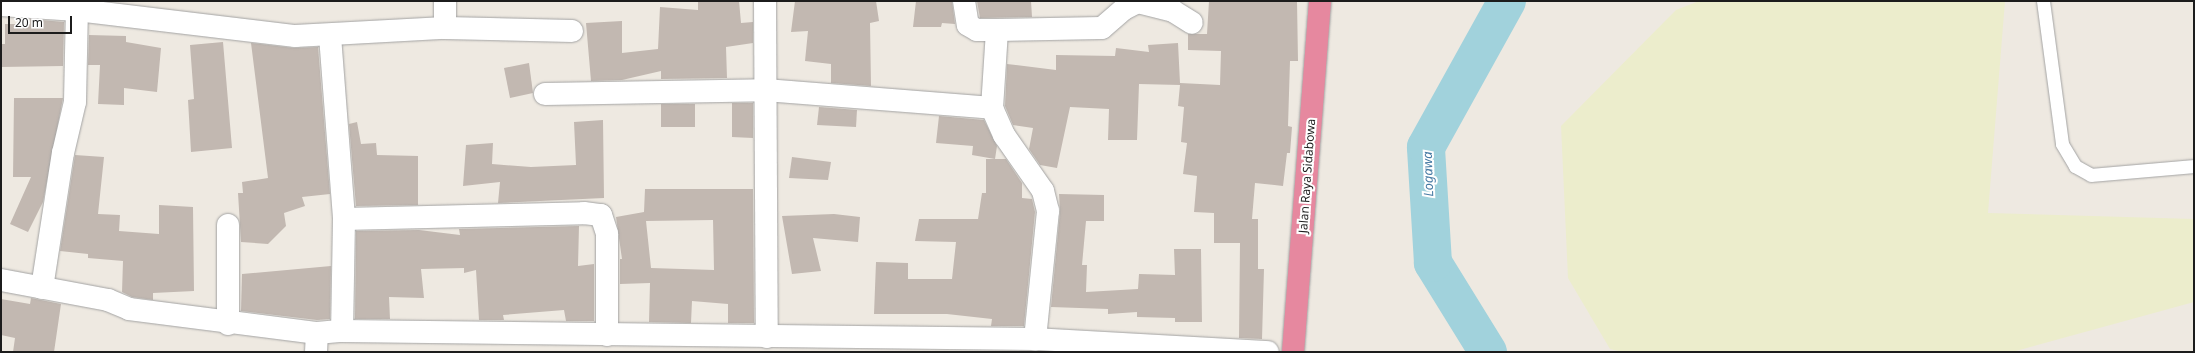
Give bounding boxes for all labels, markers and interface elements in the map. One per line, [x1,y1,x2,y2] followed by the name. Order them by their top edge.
[10,8,74,34] scale bar
[15,14,43,31] text: 20 m
[1296,118,1318,234] street label: Jalan Raya Sidabowa
[1419,151,1437,197] water label: Logawa

